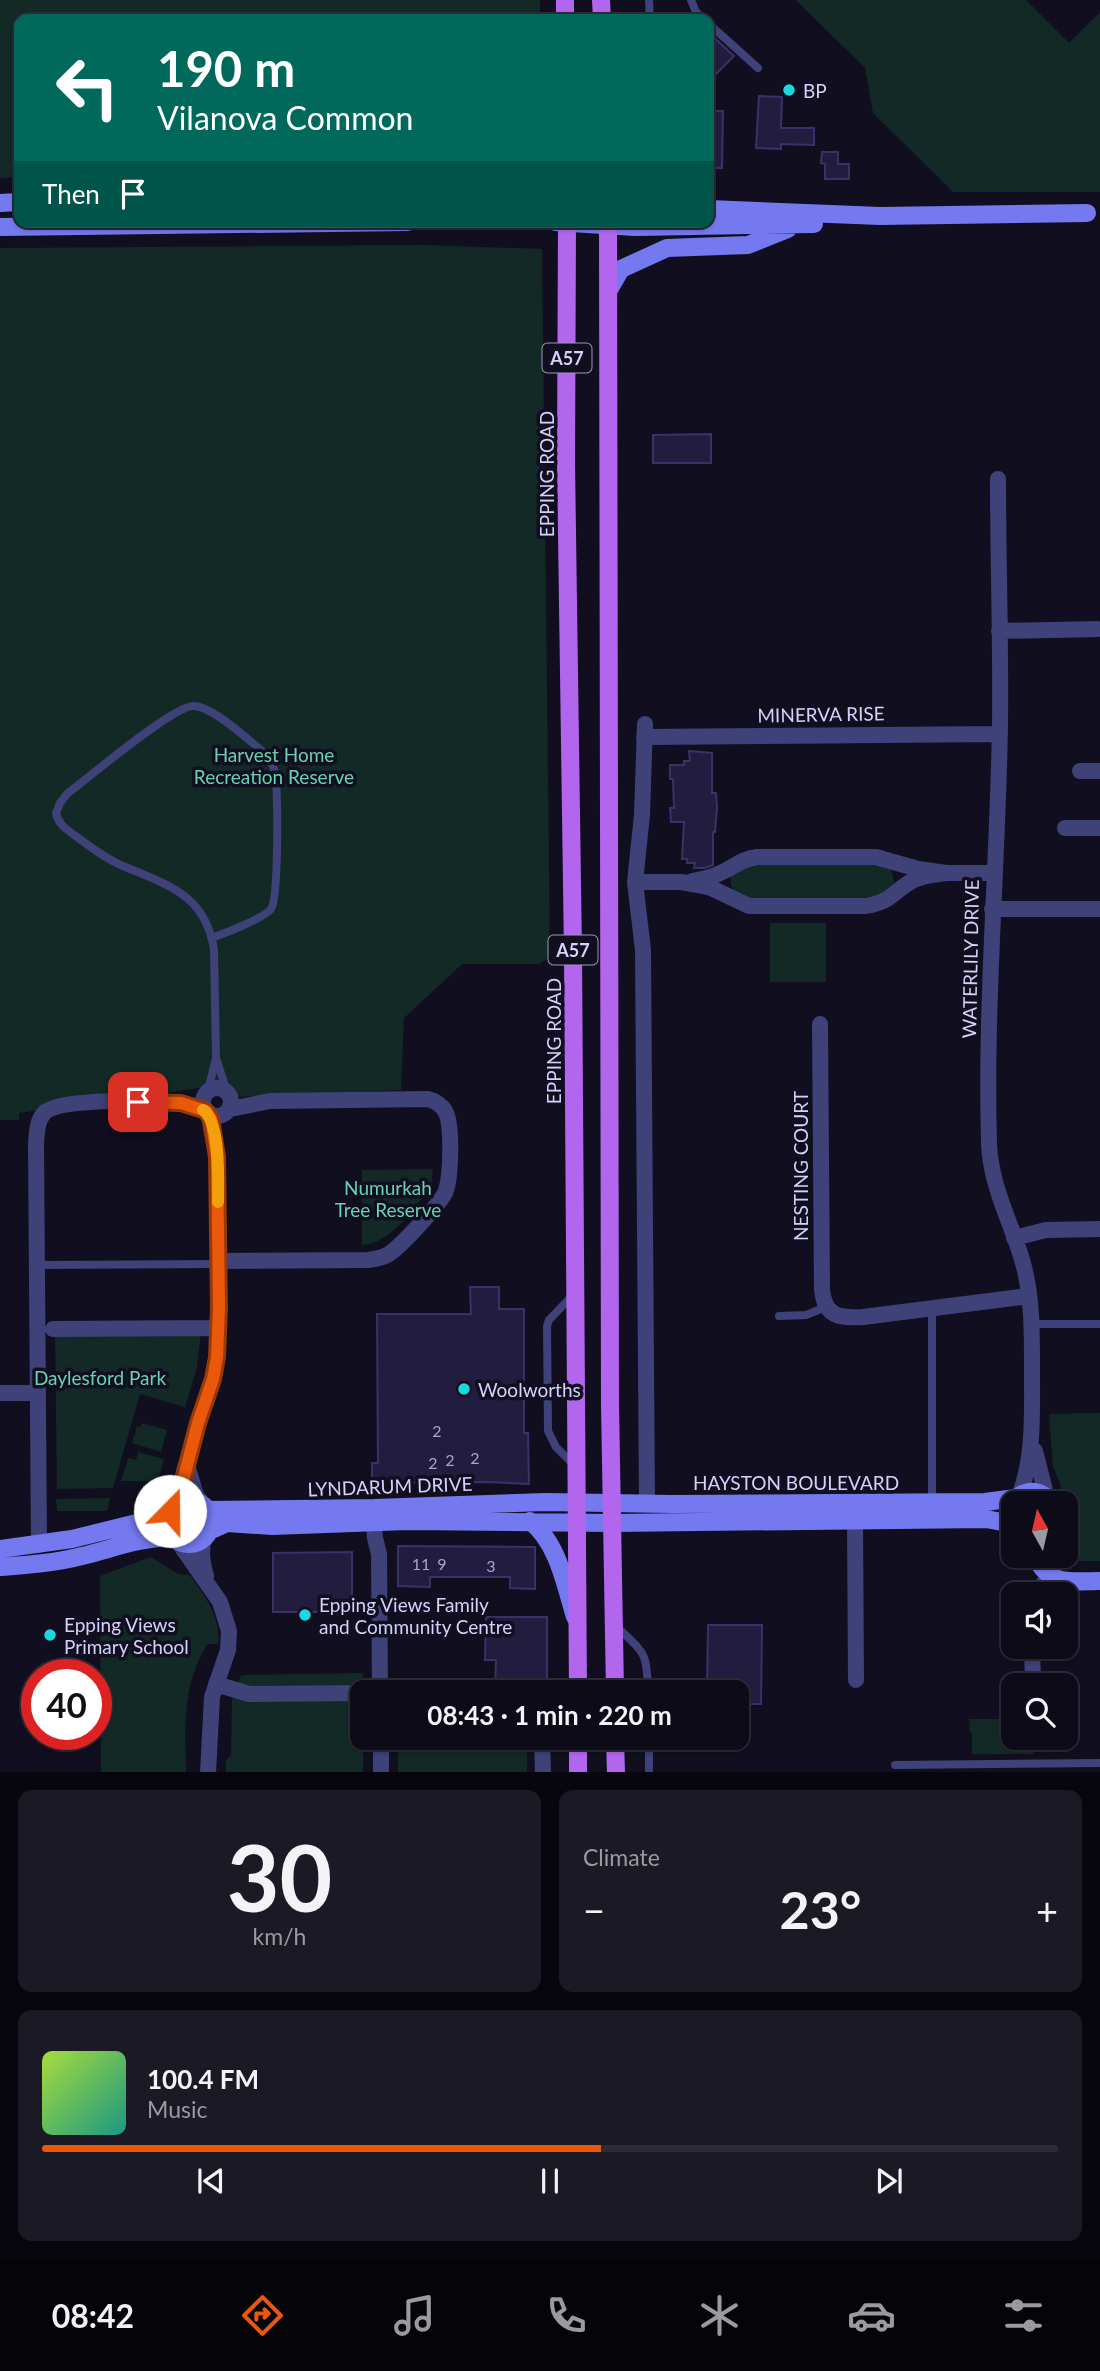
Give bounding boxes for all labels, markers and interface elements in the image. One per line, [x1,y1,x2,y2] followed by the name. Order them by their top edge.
[157,39,295,97] text: 190 m
[42,42,133,133] icon: left
[803,79,827,102] place label: BP
[781,82,797,98] marker: BP
[157,98,413,137] text: Vilanova Common
[114,175,152,213] icon: arrive
[42,178,100,210] text: Then
[542,344,592,372] road number: A57
[535,411,558,537] street label: EPPING ROAD
[757,701,885,727] street label: MINERVA RISE
[194,743,354,788] park label: Harvest Home Recreation Reserve
[957,879,983,1039] street label: WATERLILY DRIVE
[548,936,598,965] road number: A57
[542,978,565,1104] street label: EPPING ROAD
[108,1072,168,1132] pin
[119,1083,157,1121] icon: arrive
[789,1091,812,1241] street label: NESTING COURT
[335,1176,441,1221] park label: Numurkah Tree Reserve
[34,1366,166,1389] park label: Daylesford Park
[478,1378,581,1401] place label: Woolworths
[456,1381,472,1397] marker: Woolworths
[432,1421,442,1440] house number: 2
[470,1448,480,1467] house number: 2
[445,1450,455,1469] house number: 2
[428,1453,438,1472] house number: 2
[693,1471,899,1494] street label: HAYSTON BOULEVARD
[307,1472,473,1500] street label: LYNDARUM DRIVE
[133,1474,207,1548] position arrow
[1001,1491,1078,1568] north arrow
[1001,1491,1078,1750] map controls
[412,1554,430,1573] house number: 11
[437,1554,447,1573] house number: 9
[486,1556,496,1575] house number: 3
[1001,1582,1078,1659] button: sound
[319,1593,512,1638] place label: Epping Views Family and Community Centre
[297,1607,313,1623] marker: Epping Views Family and Community Centre
[64,1613,189,1658] place label: Epping Views Primary School
[42,1627,58,1643] marker: Epping Views Primary School
[21,1659,112,1750] speed limit sign: 40
[1001,1673,1078,1750] button: search
[427,1699,672,1731] text: 08:43 · 1 min · 220 m
[227,1822,332,1931] text: 30
[583,1843,660,1871] text: Climate
[780,1878,861,1940] text: 23°
[583,1887,605,1933] text: −
[1036,1887,1058,1933] text: +
[253,1922,306,1950] text: km/h
[147,2063,259,2095] text: 100.4 FM
[147,2095,207,2123] text: Music
[192,2162,230,2200] icon: previous
[531,2162,569,2200] icon: pause
[870,2162,908,2200] icon: next
[238,2291,287,2340] icon: directions
[390,2291,439,2340] icon: music
[542,2291,591,2340] icon: phone
[695,2291,744,2340] icon: climate
[847,2291,896,2340] icon: car
[999,2291,1048,2340] icon: filters
[52,2296,134,2335] text: 08:42

